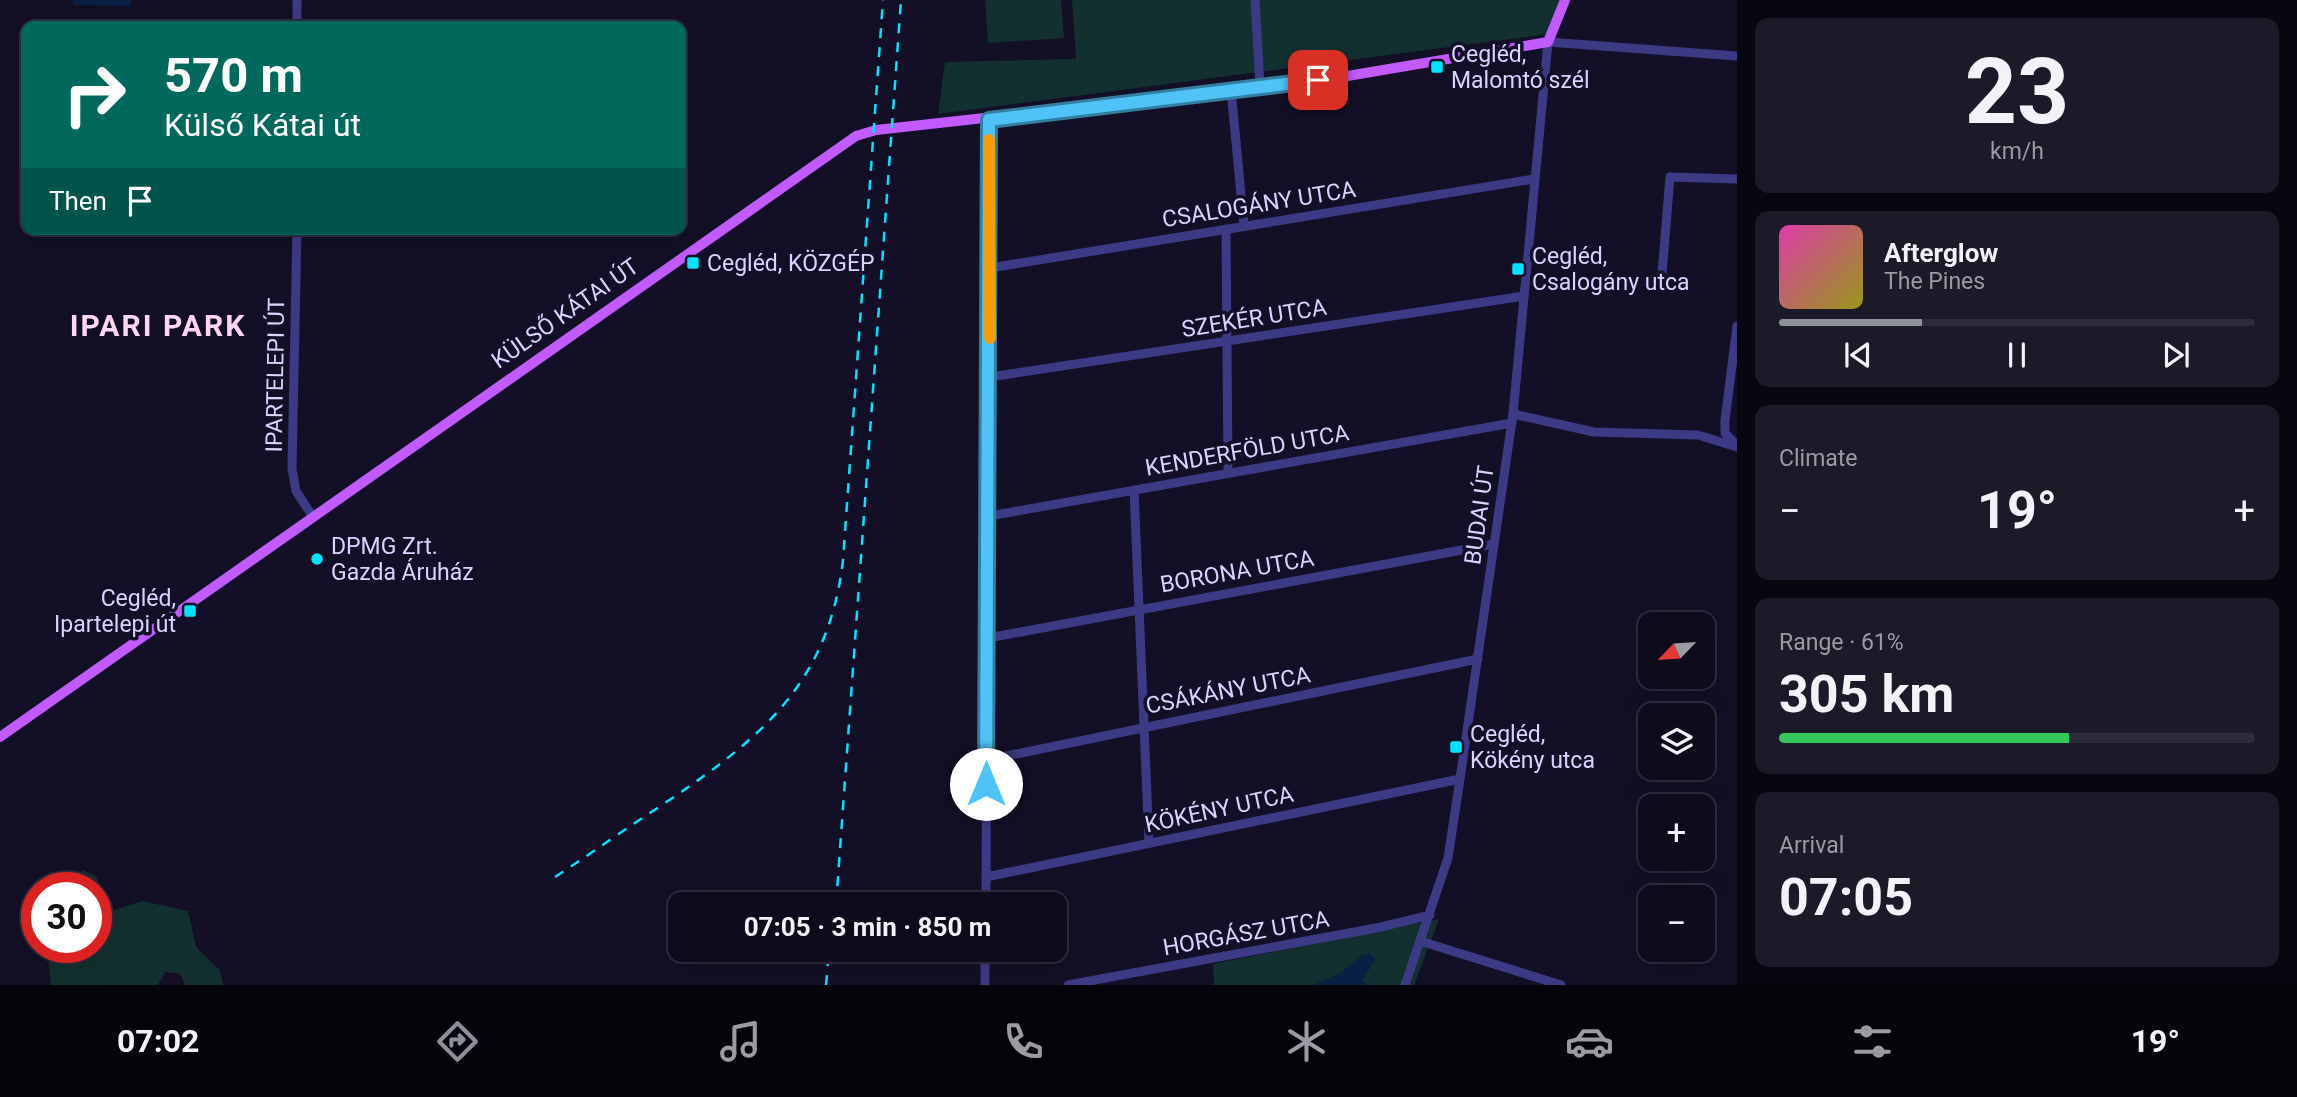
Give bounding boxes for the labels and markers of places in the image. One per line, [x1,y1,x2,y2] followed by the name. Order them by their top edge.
[1451,41,1589,94] place label: Cegléd, Malomtó szél
[1288,50,1348,110] pin
[1429,59,1445,75] marker: Cegléd, Malomtó szél
[1532,243,1690,296] place label: Cegléd, Csalogány utca
[707,249,874,277] place label: Cegléd, KÖZGÉP
[685,255,701,271] marker: Cegléd, KÖZGÉP
[1510,261,1526,277] marker: Cegléd, Csalogány utca
[331,533,474,586] place label: DPMG Zrt. Gazda Áruház
[309,551,325,567] marker: DPMG Zrt. Gazda Áruház
[54,585,176,638] place label: Cegléd, Ipartelepi út
[182,603,198,619] marker: Cegléd, Ipartelepi út
[1470,721,1595,774] place label: Cegléd, Kökény utca
[1448,739,1464,755] marker: Cegléd, Kökény utca

